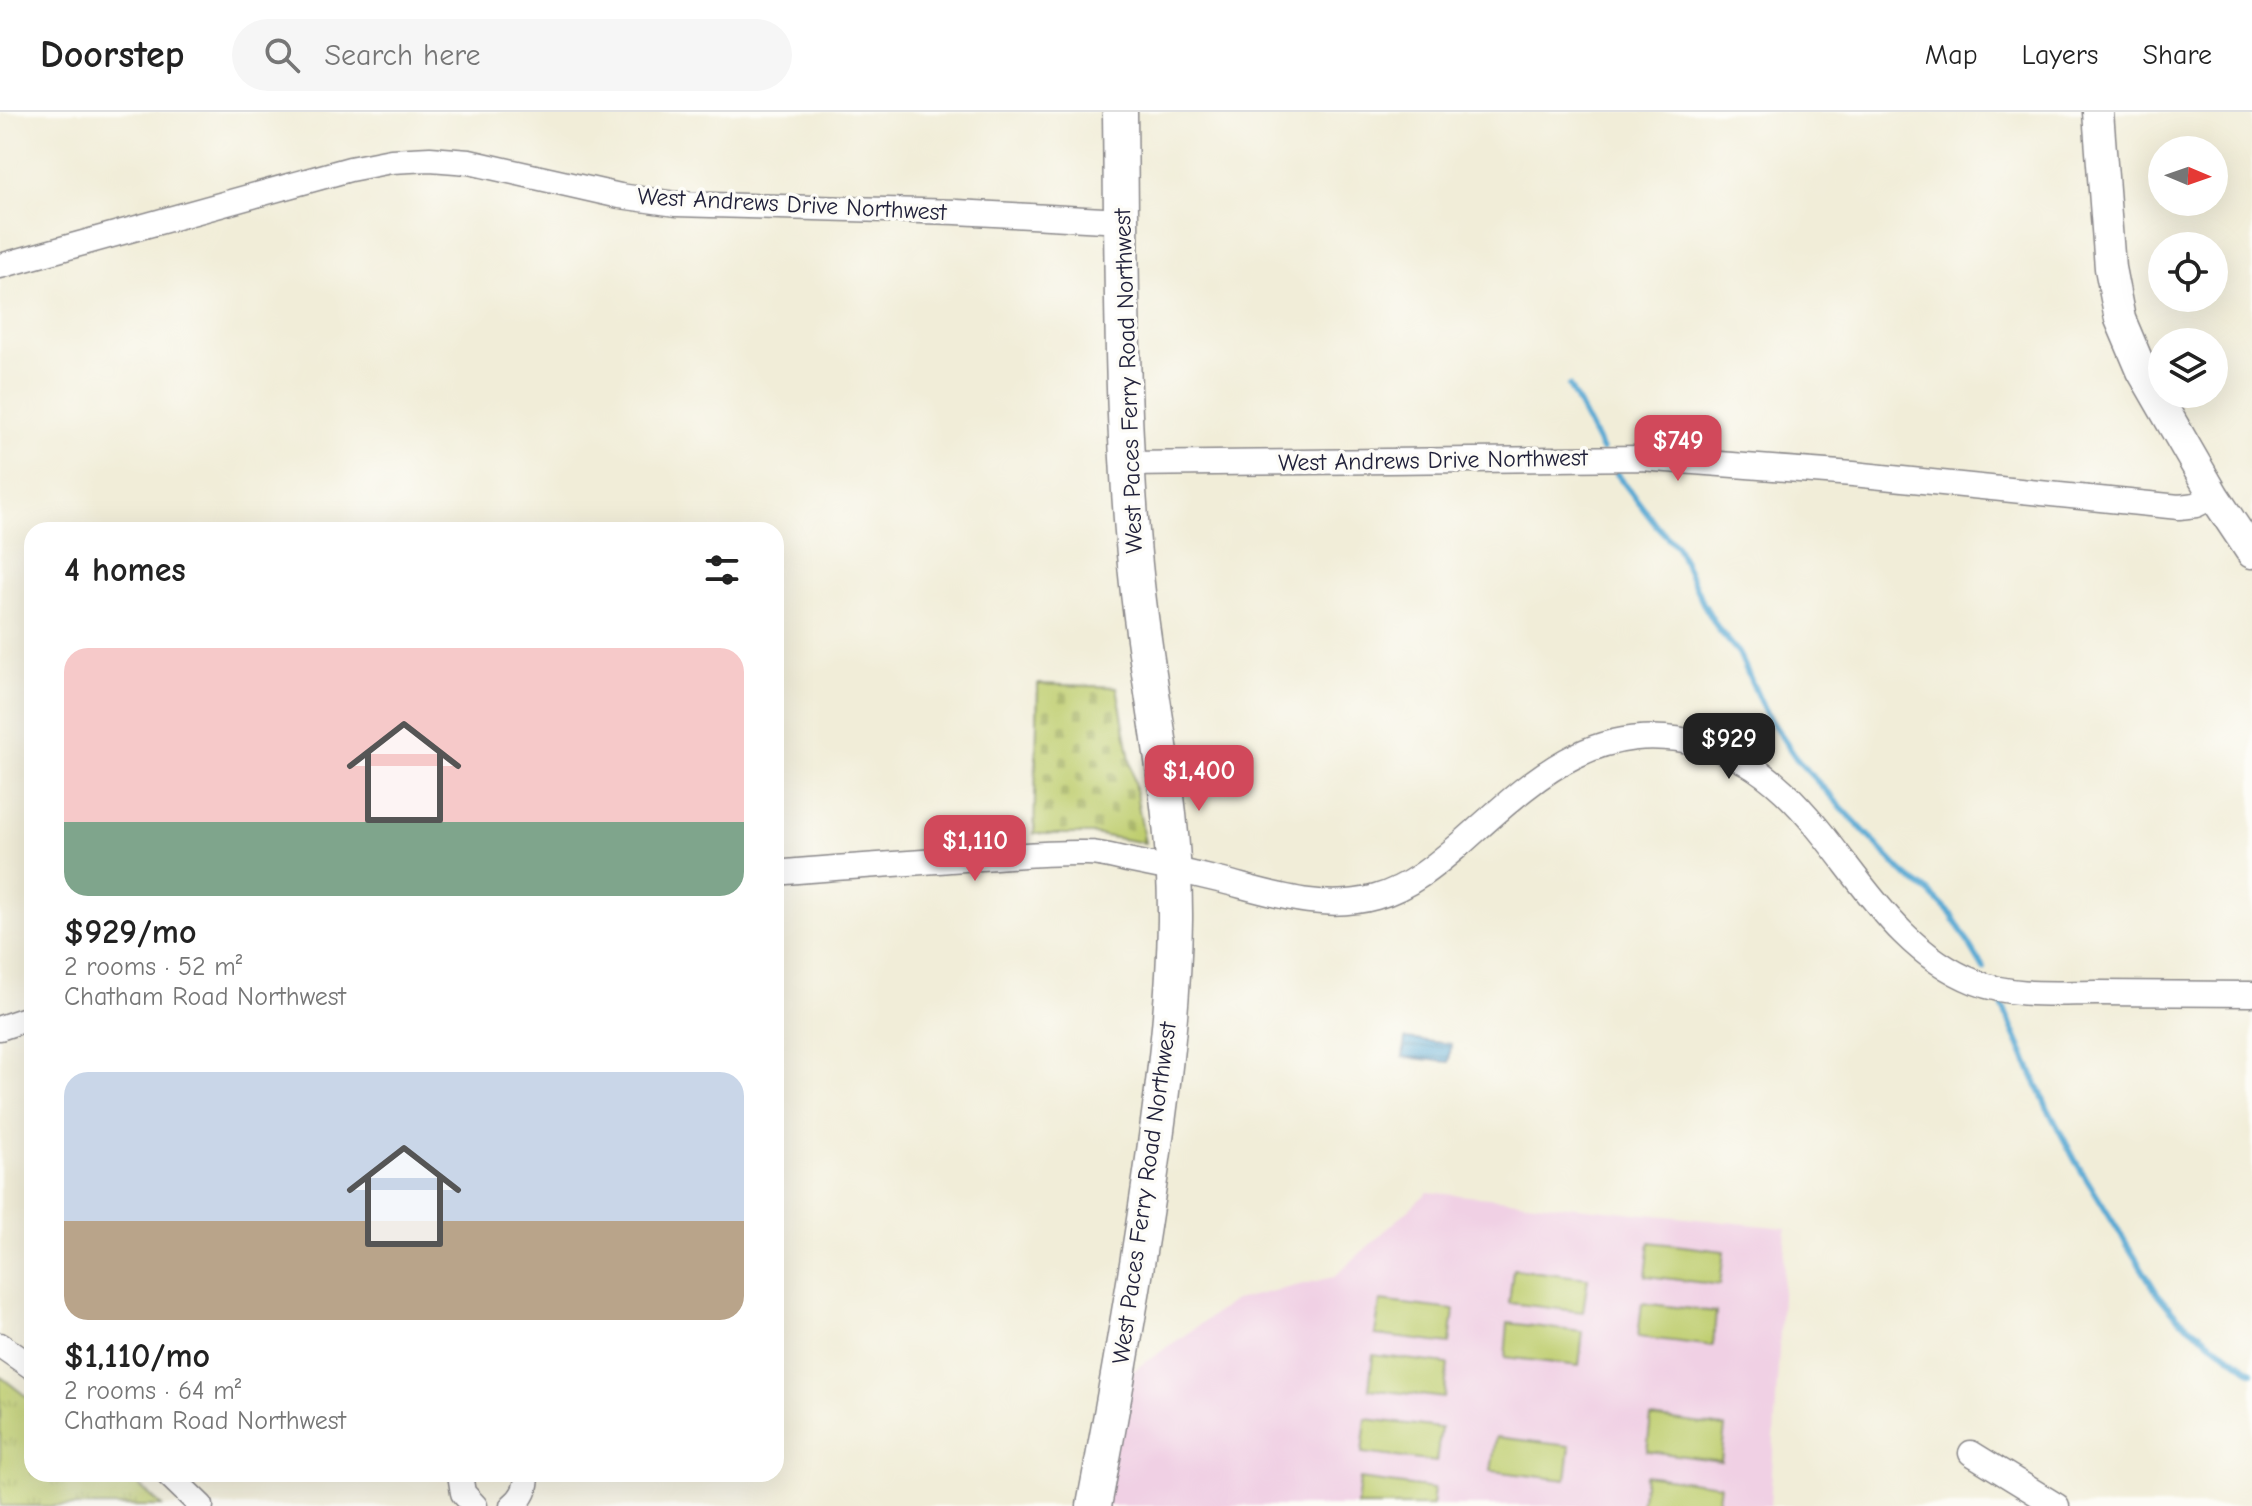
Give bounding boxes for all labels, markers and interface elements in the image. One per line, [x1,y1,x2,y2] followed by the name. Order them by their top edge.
[232,19,792,91] search box
[40,33,184,77] text: Doorstep
[260,33,304,77] icon: search
[324,38,481,73] text: Search here
[1925,39,1978,71] text: Map
[2022,39,2098,71] text: Layers
[2142,39,2212,71] text: Share
[2148,136,2228,216] north arrow
[2148,136,2228,408] map controls
[637,182,948,226] street label: West Andrews Drive Northwest
[1108,207,1148,554] street label: West Paces Ferry Road Northwest
[2148,232,2228,312] button: locate
[2148,328,2228,408] button: layers
[1631,415,1725,483] pin: $749
[1652,426,1704,456] text: $749
[1278,443,1589,477] street label: West Andrews Drive Northwest
[700,548,744,592] icon: filters
[64,550,186,590] text: 4 homes
[332,700,476,844] icon: home
[1682,713,1776,781] pin: $929
[1701,724,1757,754] text: $929
[1134,745,1264,813] pin: $1,400
[1163,756,1235,786] text: $1,400
[910,815,1040,883] pin: $1,110
[942,826,1008,856] text: $1,110
[64,912,197,952] text: $929/mo
[64,952,242,982] text: 2 rooms · 52 m²
[64,982,346,1012] text: Chatham Road Northwest
[1106,1019,1182,1366] street label: West Paces Ferry Road Northwest
[332,1124,476,1268] icon: home
[64,1336,210,1376] text: $1,110/mo
[64,1376,241,1406] text: 2 rooms · 64 m²
[64,1406,346,1436] text: Chatham Road Northwest

